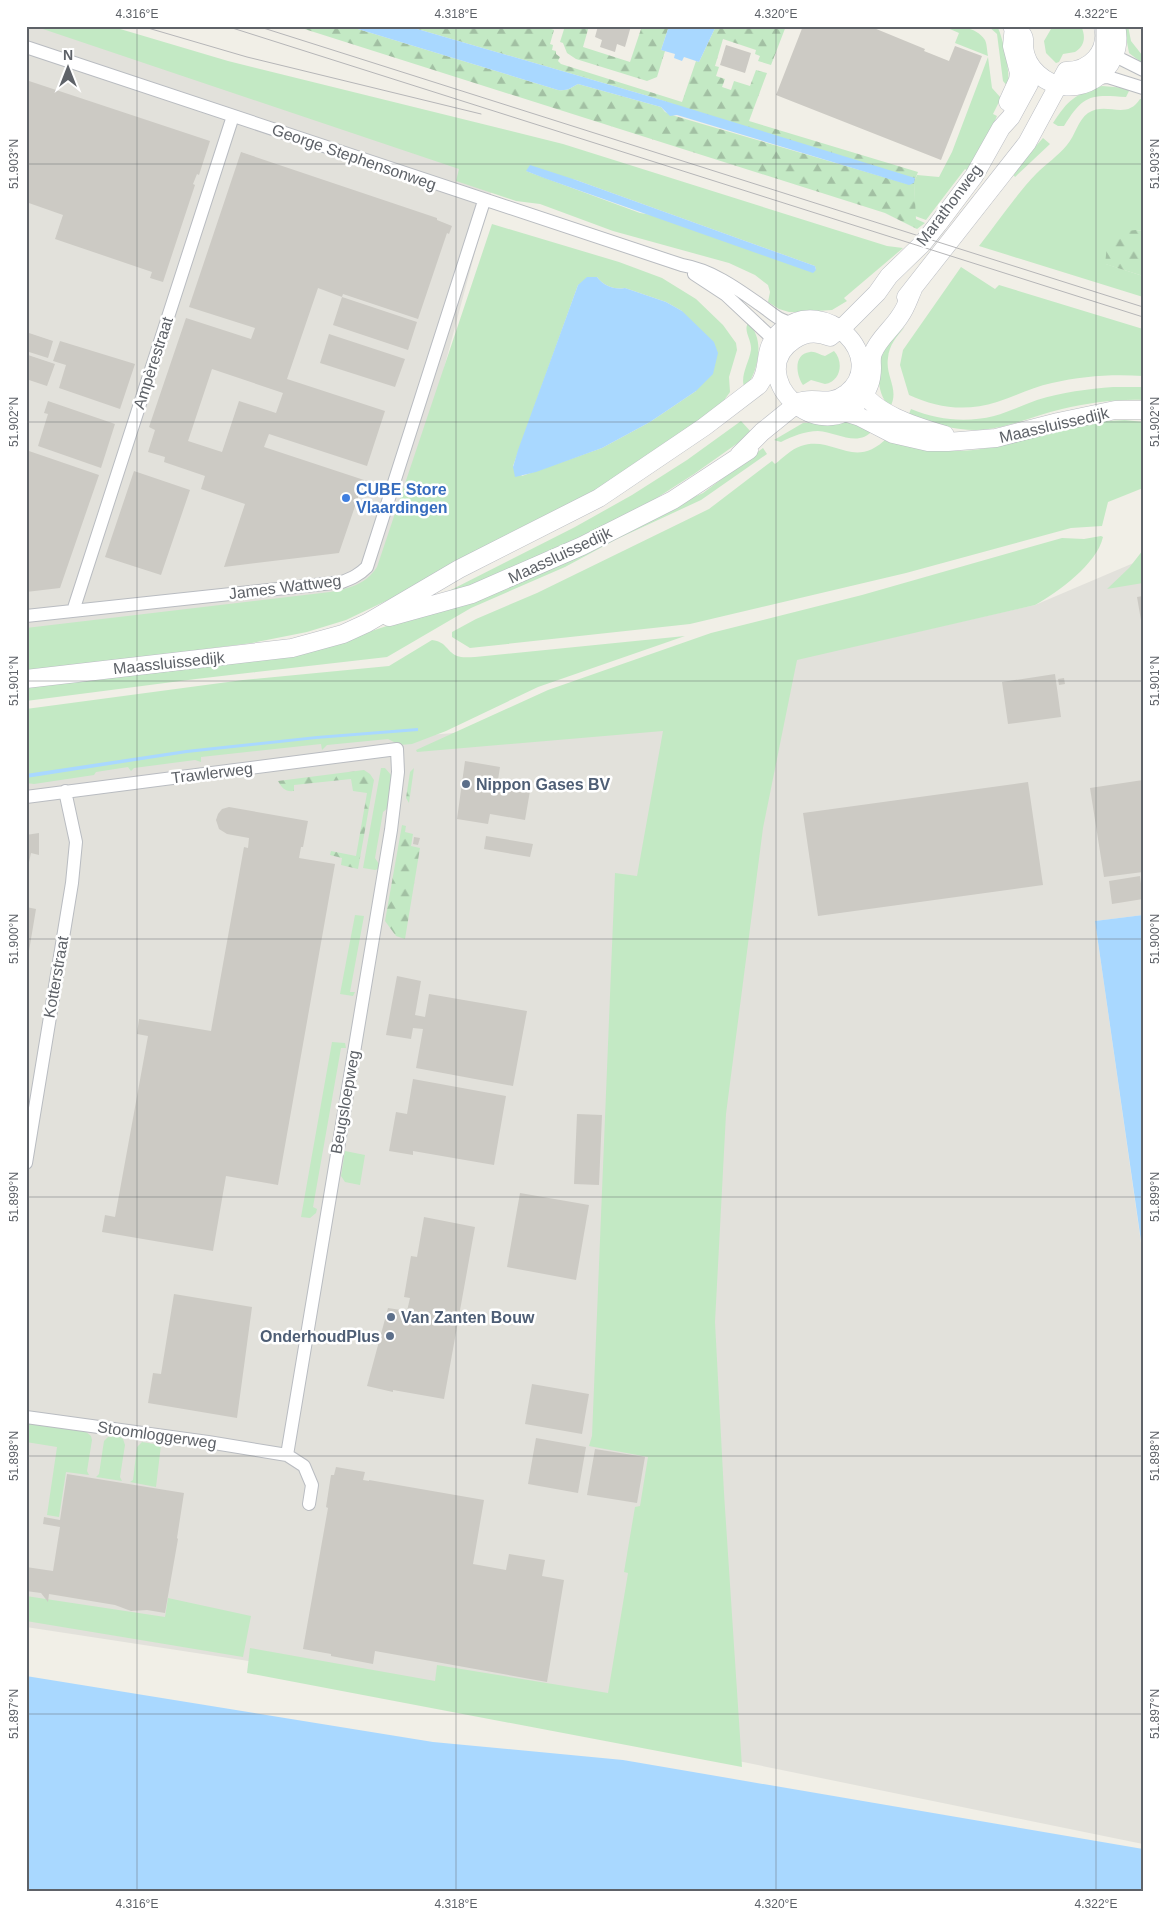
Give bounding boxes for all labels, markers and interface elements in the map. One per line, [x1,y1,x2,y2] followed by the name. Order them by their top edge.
[116,7,158,21] text: 4.316°E
[435,7,477,21] text: 4.318°E
[755,7,797,21] text: 4.320°E
[1075,7,1117,21] text: 4.322°E
[42,42,92,92] north arrow
[63,47,73,63] text: N
[270,121,438,193] street label: George Stephensonweg
[7,139,21,189] text: 51.903°N
[1148,139,1162,189] text: 51.903°N
[913,161,985,249] street label: Marathonweg
[130,314,176,411] street label: Ampèrestraat
[7,397,21,447] text: 51.902°N
[1148,397,1162,447] text: 51.902°N
[998,404,1111,446] street label: Maassluissedijk
[356,481,448,516] place label: CUBE Store Vlaardingen
[340,492,352,504] marker: CUBE Store Vlaardingen
[506,523,615,586] street label: Maassluissedijk
[228,572,342,602] street label: James Wattweg
[112,649,227,677] street label: Maassluissedijk
[7,656,21,706] text: 51.901°N
[1148,656,1162,706] text: 51.901°N
[170,760,254,786] street label: Trawlerweg
[476,776,611,793] place label: Nippon Gases BV
[460,778,472,790] marker: Nippon Gases BV
[7,914,21,964] text: 51.900°N
[1148,914,1162,964] text: 51.900°N
[40,934,72,1019] street label: Kotterstraat
[328,1049,362,1155] street label: Beugsloepweg
[7,1172,21,1222] text: 51.899°N
[1148,1172,1162,1222] text: 51.899°N
[401,1309,535,1326] place label: Van Zanten Bouw
[385,1311,397,1323] marker: Van Zanten Bouw
[260,1328,380,1345] place label: OnderhoudPlus
[384,1330,396,1342] marker: OnderhoudPlus
[96,1418,218,1452] street label: Stoomloggerweg
[7,1431,21,1481] text: 51.898°N
[1148,1431,1162,1481] text: 51.898°N
[7,1689,21,1739] text: 51.897°N
[1148,1689,1162,1739] text: 51.897°N
[116,1897,158,1911] text: 4.316°E
[435,1897,477,1911] text: 4.318°E
[755,1897,797,1911] text: 4.320°E
[1075,1897,1117,1911] text: 4.322°E

